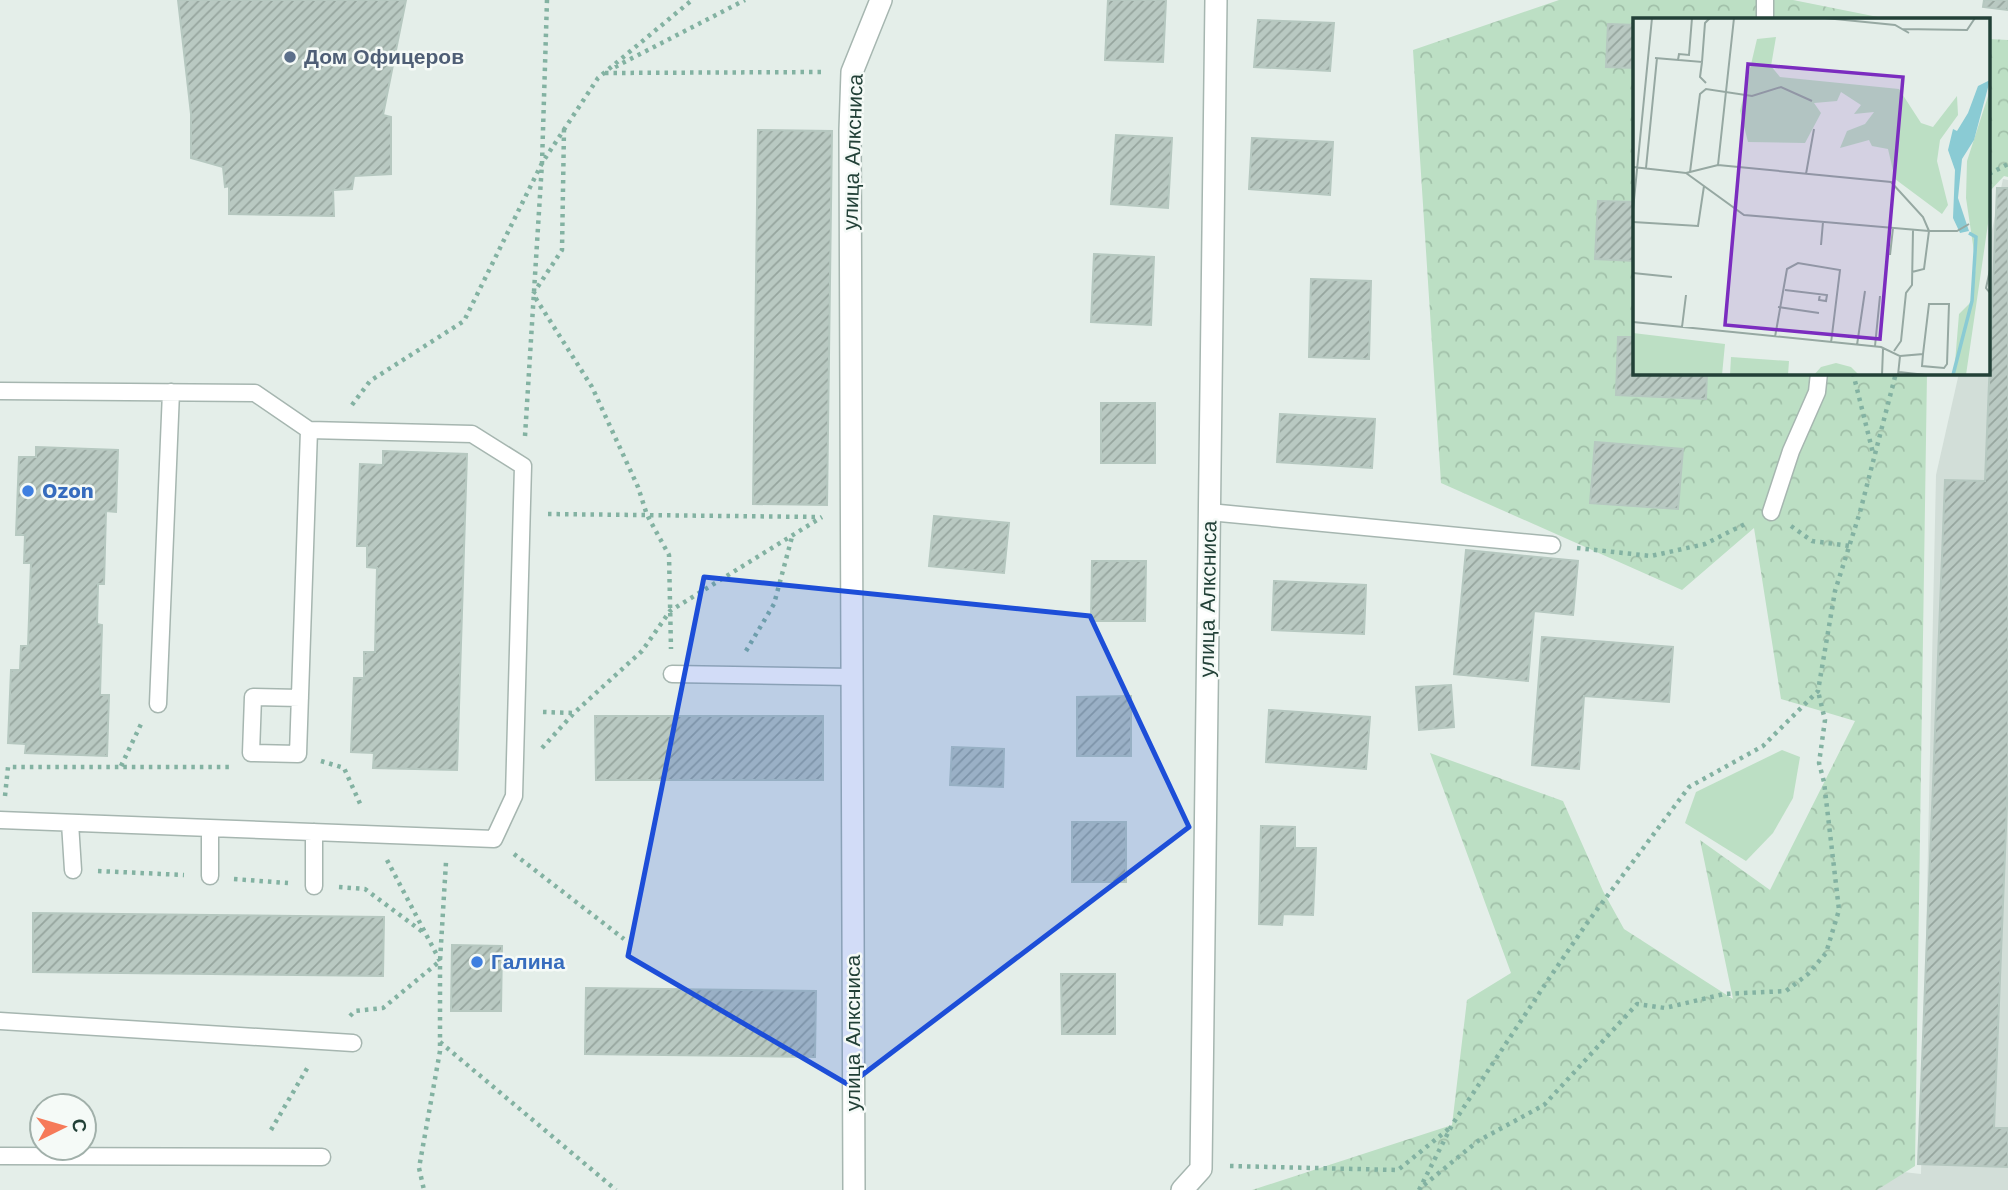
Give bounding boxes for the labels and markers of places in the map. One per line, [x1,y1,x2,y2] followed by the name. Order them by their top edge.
[304,44,464,69] place label: Дом Офицеров
[282,49,298,65] marker: Дом Офицеров
[42,478,94,503] place label: Ozon
[20,483,36,499] marker: Ozon
[491,949,565,974] place label: Галина
[469,954,485,970] marker: Галина

